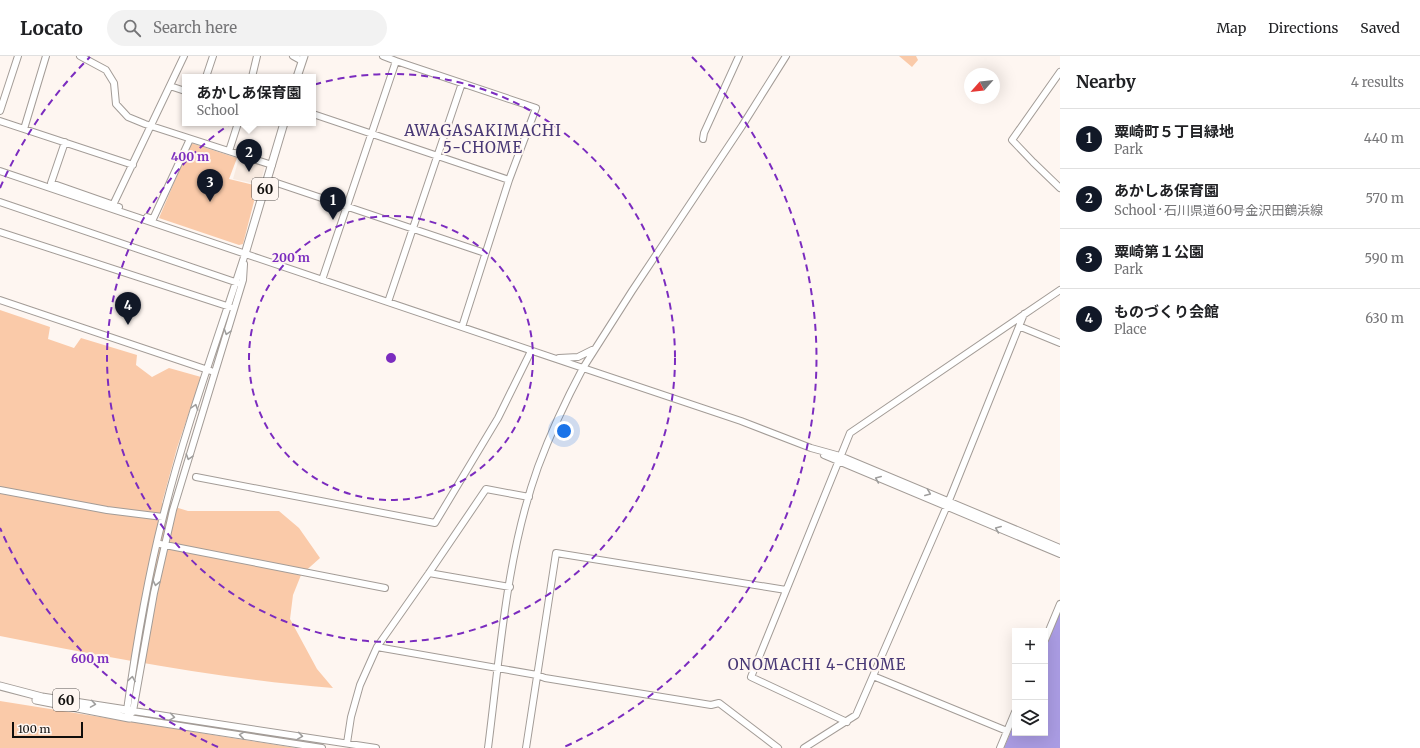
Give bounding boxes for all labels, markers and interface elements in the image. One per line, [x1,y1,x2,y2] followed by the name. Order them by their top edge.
[107,10,387,46] search box
[20,16,83,40] text: Locato
[121,17,143,39] icon: search
[153,18,237,37] text: Search here
[1216,19,1246,37] text: Map
[1268,19,1338,37] text: Directions
[1360,19,1400,37] text: Saved
[964,68,1000,104] north arrow
[1076,71,1136,93] text: Nearby
[182,74,316,126] popup
[1351,74,1404,91] text: 4 results
[196,83,302,102] text: あかしあ保育園
[196,102,239,119] text: School
[403,121,562,157] district label: AWAGASAKIMACHI 5-CHOME
[1114,122,1234,141] text: 粟崎町５丁目緑地
[1086,130,1092,147] text: 1
[1364,130,1404,147] text: 440 m
[236,139,262,172] pin: 2
[1114,141,1143,158] text: Park
[171,149,209,164] text: 400 m
[197,169,223,202] pin: 3
[252,178,278,200] road number: 60
[1114,181,1219,200] text: あかしあ保育園
[320,187,346,220] pin: 1
[1085,190,1093,207] text: 2
[1366,190,1404,207] text: 570 m
[1114,202,1323,219] text: School · 石川県道60号金沢田鶴浜線
[1114,242,1204,261] text: 粟崎第１公園
[272,250,310,265] text: 200 m
[1085,250,1093,267] text: 3
[1365,250,1404,267] text: 590 m
[1114,261,1143,278] text: Park
[115,292,141,325] pin: 4
[1114,302,1219,321] text: ものづくり会館
[1085,310,1093,327] text: 4
[1365,310,1404,327] text: 630 m
[1114,321,1147,338] text: Place
[223,329,232,336] one-way arrow
[384,351,398,365] centre of rings
[191,404,199,411] one-way arrow
[554,421,574,441] your location
[185,453,194,460] one-way arrow
[875,475,882,483] one-way arrow
[925,488,932,496] one-way arrow
[994,525,1001,533] one-way arrow
[152,579,160,586] one-way arrow
[1012,628,1048,736] map controls
[1012,628,1048,664] button: +
[71,651,109,666] text: 600 m
[728,655,906,674] district label: ONOMACHI 4-CHOME
[1012,664,1048,700] button: −
[127,676,135,682] one-way arrow
[53,689,79,711] road number: 60
[90,699,96,708] one-way arrow
[1012,700,1048,736] button: layers
[169,712,175,721] one-way arrow
[12,720,83,739] scale bar
[18,722,50,736] text: 100 m
[297,731,303,740] one-way arrow
[239,732,246,740] one-way arrow

